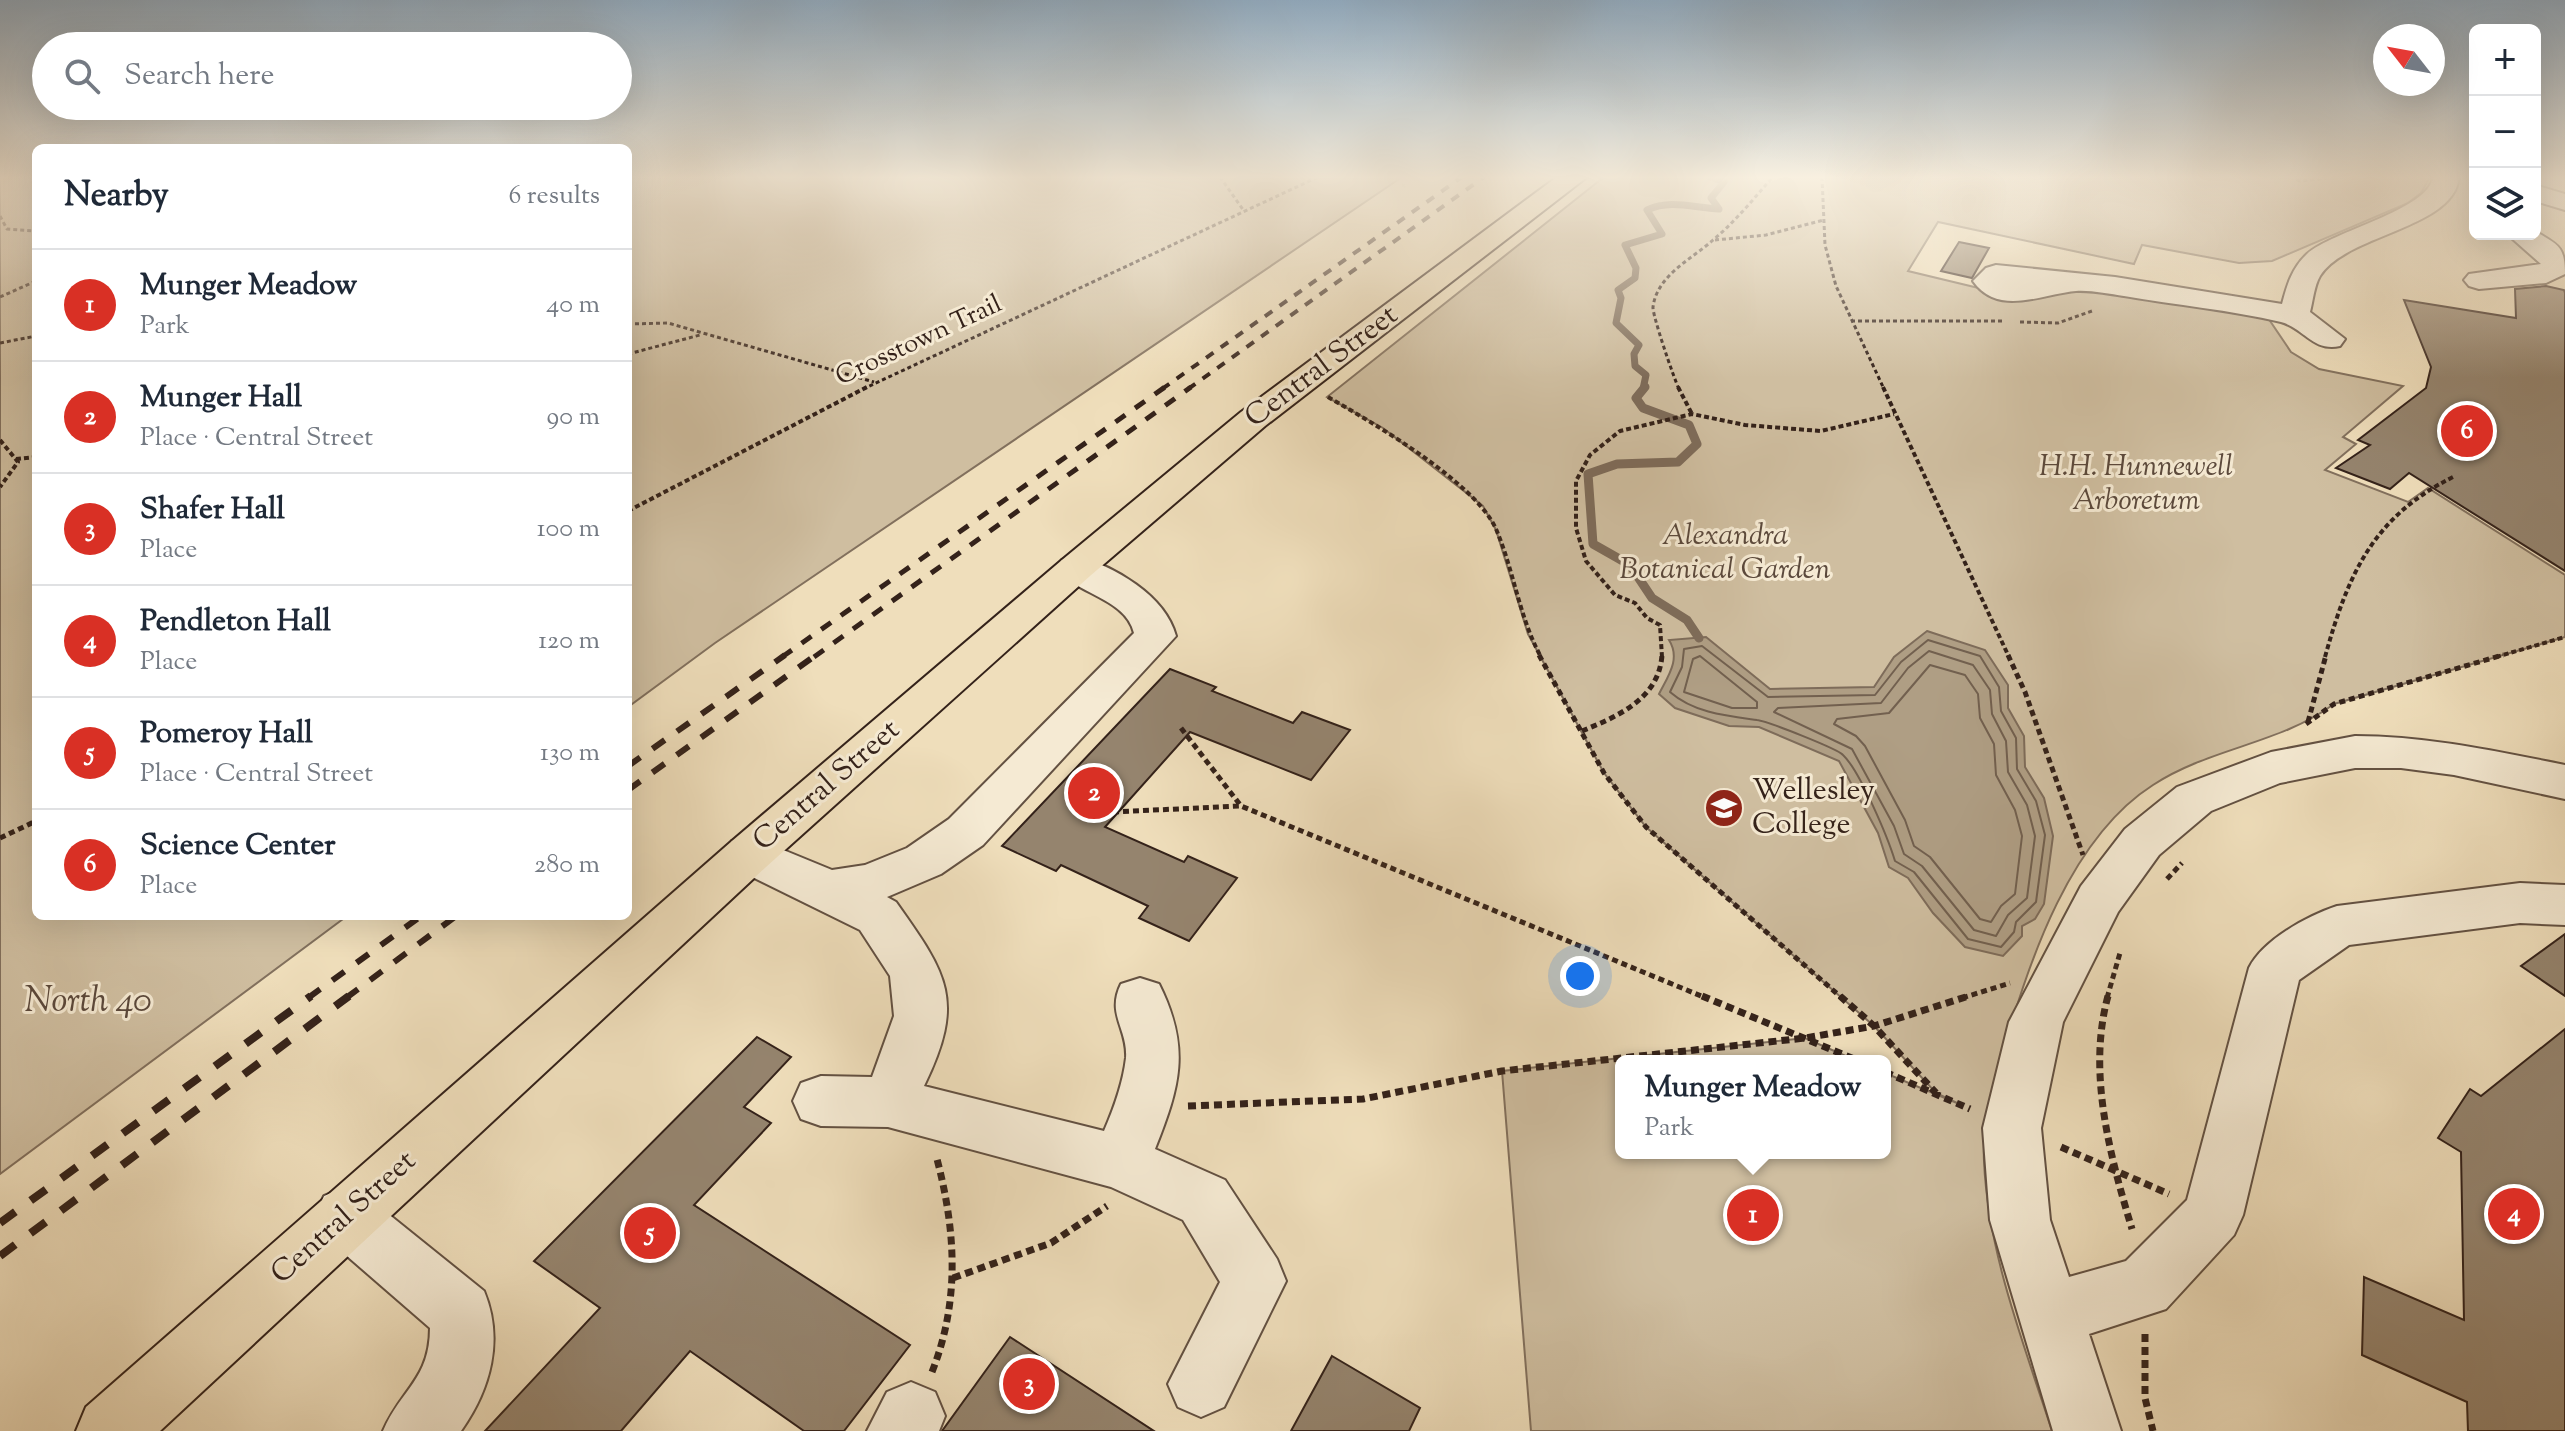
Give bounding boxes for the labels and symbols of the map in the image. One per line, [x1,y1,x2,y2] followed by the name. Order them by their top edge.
[2373,24,2445,96] north arrow
[830,286,1008,396] street label: Crosstown Trail
[1236,295,1408,439] street label: Central Street
[2441,401,2493,461] pin: 6
[2039,446,2233,523] park label: H.H. Hunnewell Arboretum
[1620,515,1831,592] park label: Alexandra Botanical Garden
[744,710,910,862] street label: Central Street
[1068,763,1120,823] pin: 2
[1752,770,1875,847] place label: Wellesley College
[1703,787,1745,829] school or university icon: Wellesley College
[1560,956,1600,996] your location
[24,976,152,1028] park label: North 40
[262,1141,426,1295] street label: Central Street
[2488,1184,2540,1244] pin: 4
[1727,1185,1779,1245] pin: 1
[624,1203,676,1263] pin: 5
[1003,1354,1055,1414] pin: 3

